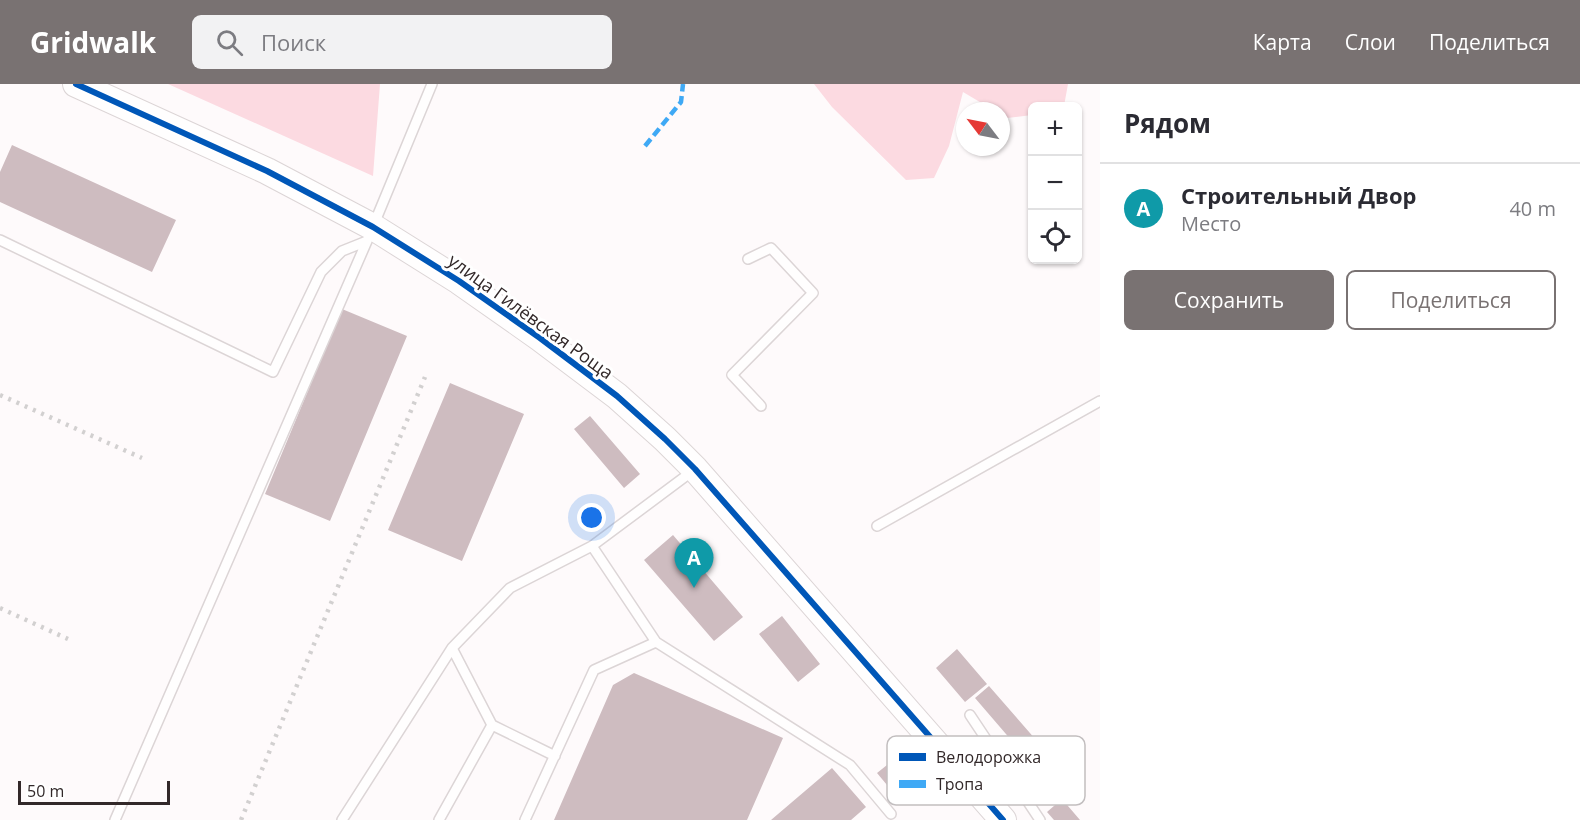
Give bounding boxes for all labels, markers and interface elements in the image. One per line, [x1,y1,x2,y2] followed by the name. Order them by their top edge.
[192,15,612,69] search box
[30,23,156,61] text: Gridwalk
[213,26,246,59] icon: search
[261,27,326,57] text: Поиск
[1253,28,1312,56] text: Карта
[1345,28,1396,56] text: Слои
[1429,28,1550,56] text: Поделиться
[956,102,1010,156] north arrow
[1028,102,1082,264] map controls
[1028,102,1082,156] button: +
[1124,105,1211,141] text: Рядом
[1028,156,1082,210] button: −
[1181,180,1416,210] text: Строительный Двор
[1137,195,1150,222] text: A
[1509,195,1556,222] text: 40 m
[1028,210,1082,264] button: locate
[1181,210,1241,237] text: Место
[444,248,618,384] street label: улица Гилёвская Роща
[1124,270,1334,330] button: Сохранить
[1346,270,1556,330] button: Поделиться
[577,503,606,532] your location
[674,538,714,588] pin: A
[887,736,1085,805] legend
[936,746,1041,768] text: Велодорожка
[936,773,983,795] text: Тропа
[18,778,170,806] scale bar
[27,780,64,802] text: 50 m

